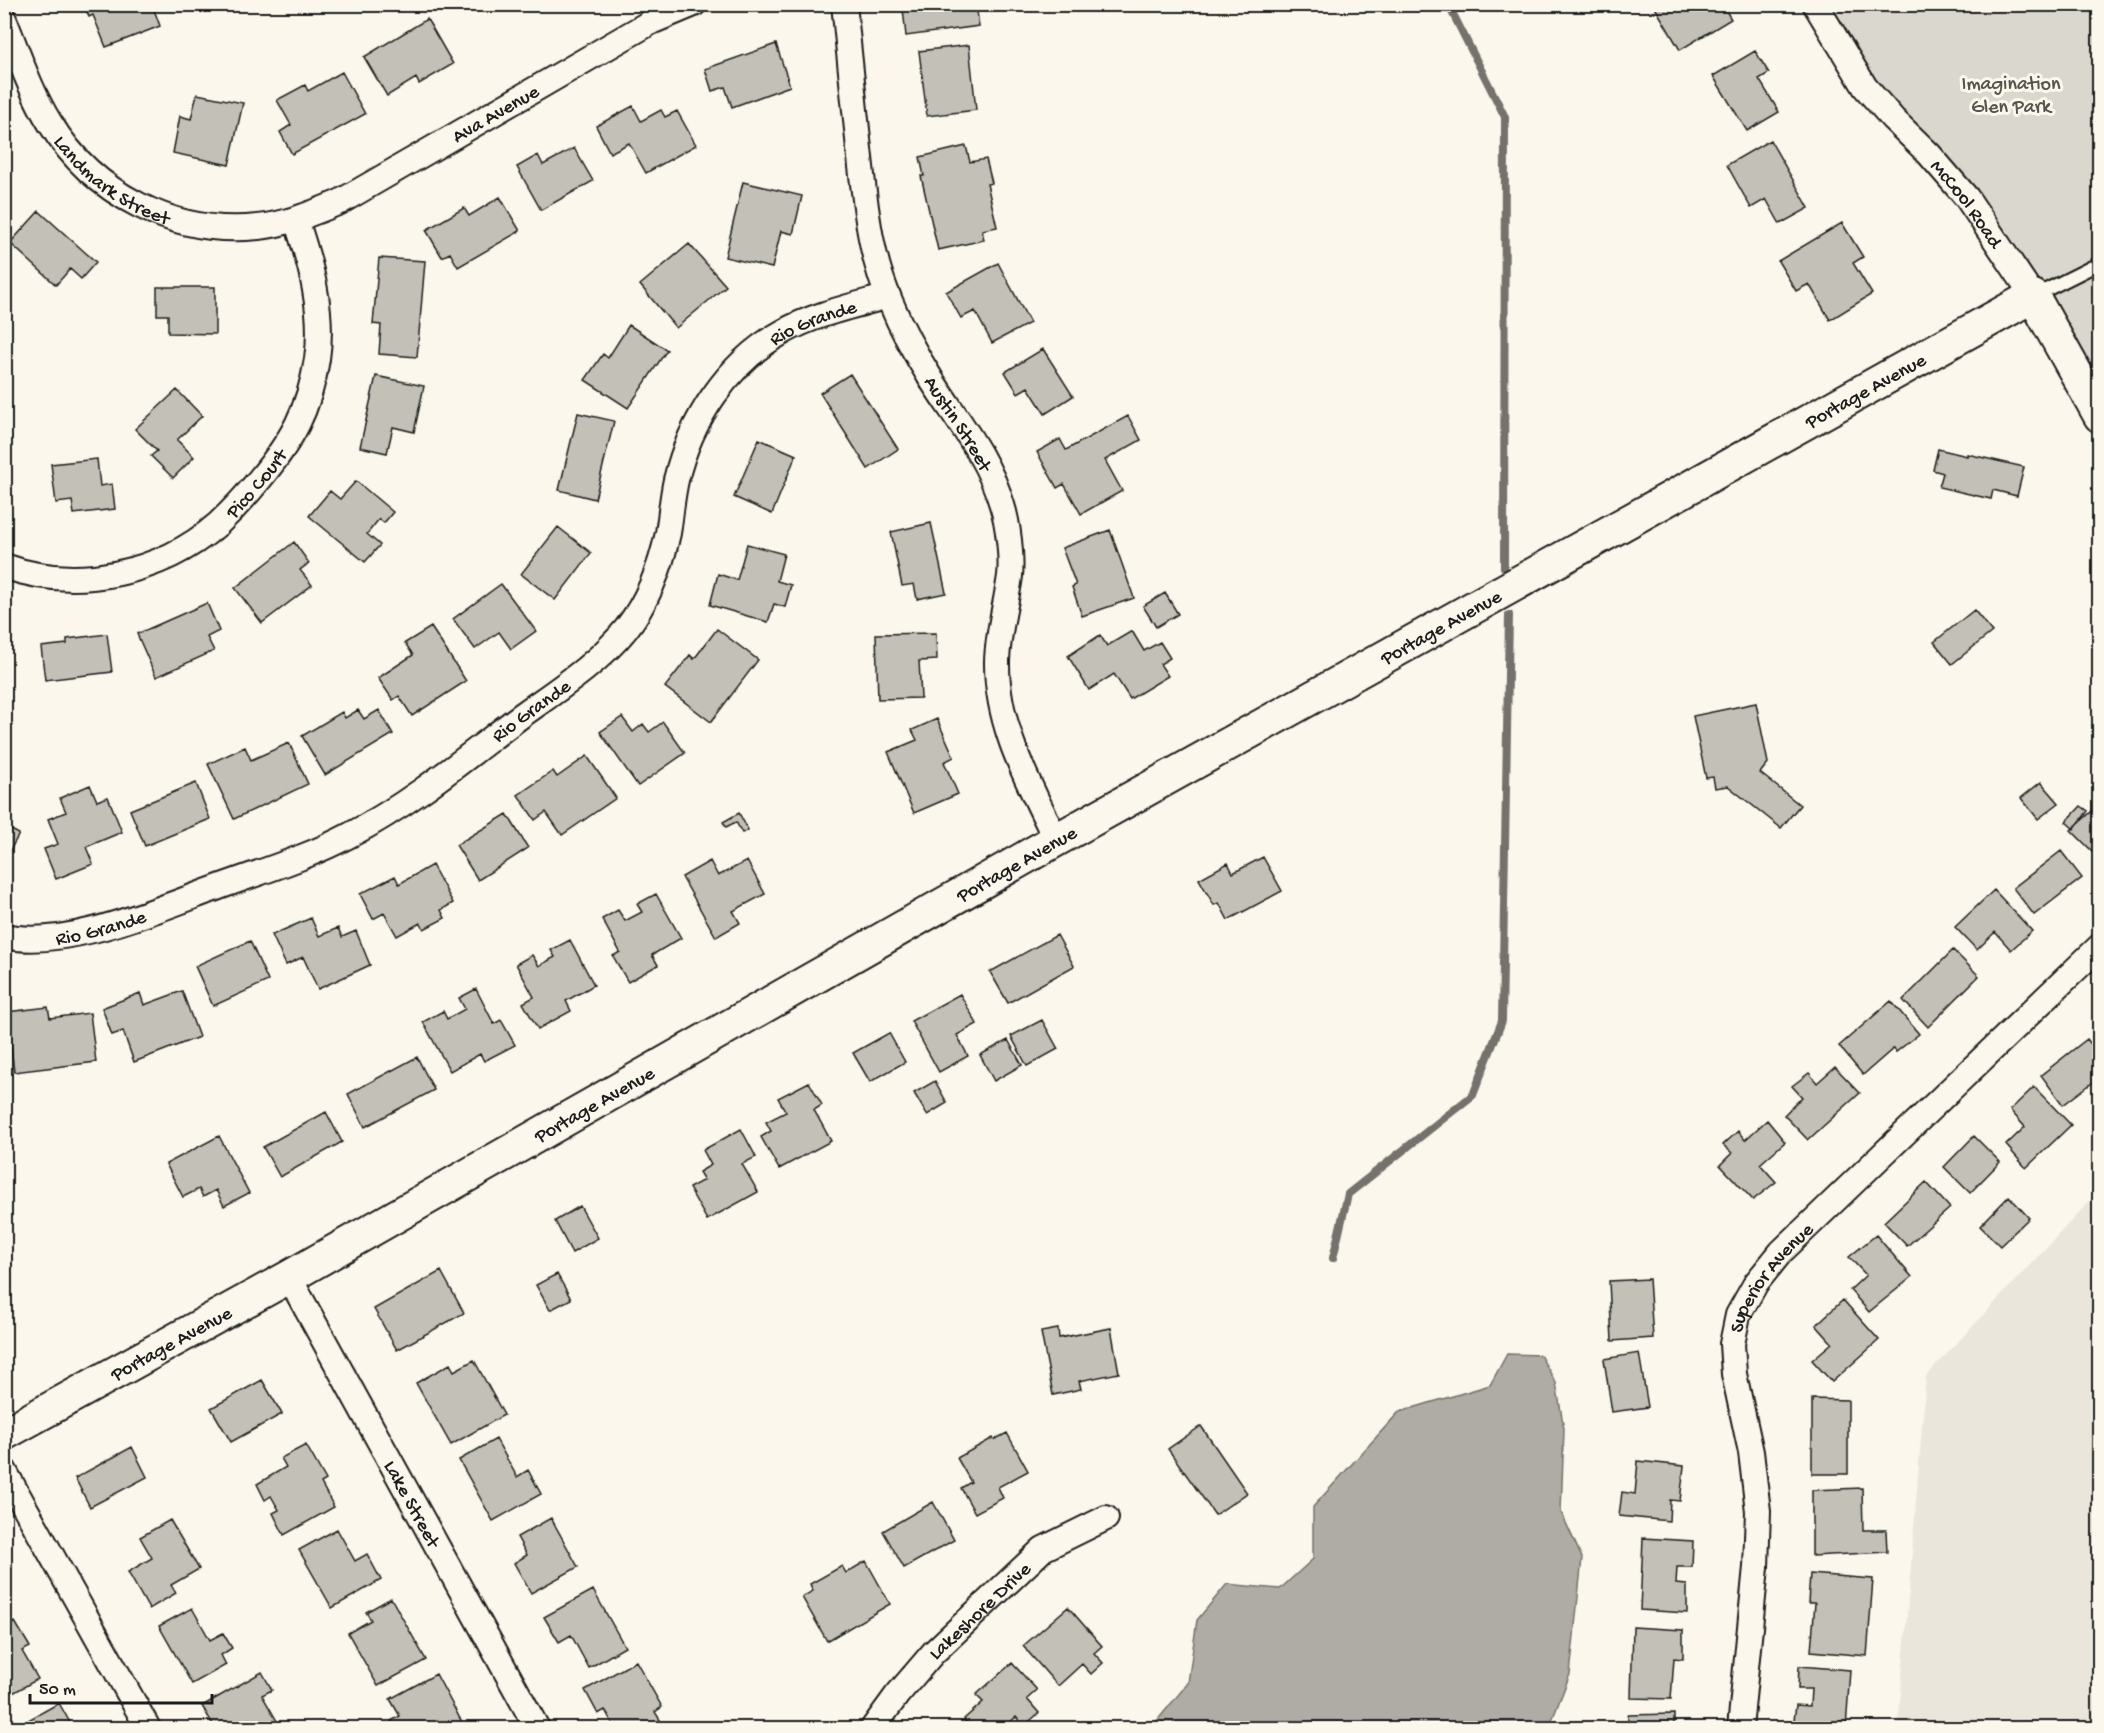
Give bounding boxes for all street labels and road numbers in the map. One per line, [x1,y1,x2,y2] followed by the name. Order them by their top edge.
[449,81,545,150] street label: Ava Avenue
[47,132,174,233] street label: Landmark Street
[1924,156,2007,255] street label: McCool Road
[766,297,860,352] street label: Rio Grande
[1801,350,1932,436] street label: Portage Avenue
[917,373,996,478] street label: Austin Street
[222,444,295,525] street label: Pico Court
[1377,586,1507,672] street label: Portage Avenue
[488,676,577,749] street label: Rio Grande
[953,822,1082,910] street label: Portage Avenue
[54,907,150,952] street label: Rio Grande
[530,1063,660,1150] street label: Portage Avenue
[1727,1219,1820,1335] street label: Superior Avenue
[107,1303,237,1388] street label: Portage Avenue
[377,1457,444,1554] street label: Lake Street
[925,1558,1037,1666] street label: Lakeshore Drive

